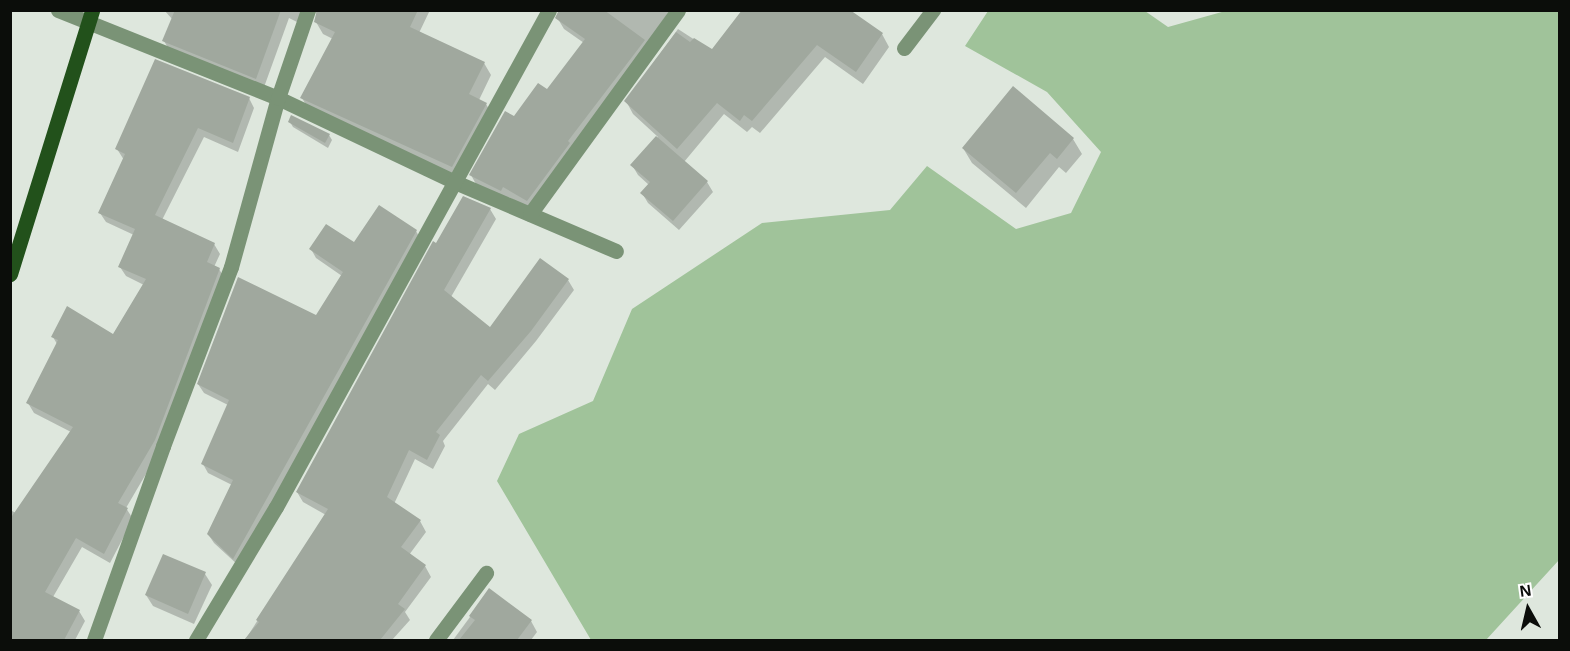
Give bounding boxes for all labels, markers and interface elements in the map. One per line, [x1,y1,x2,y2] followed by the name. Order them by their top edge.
[1498,579,1558,639] north arrow
[1519,581,1532,600] text: N

